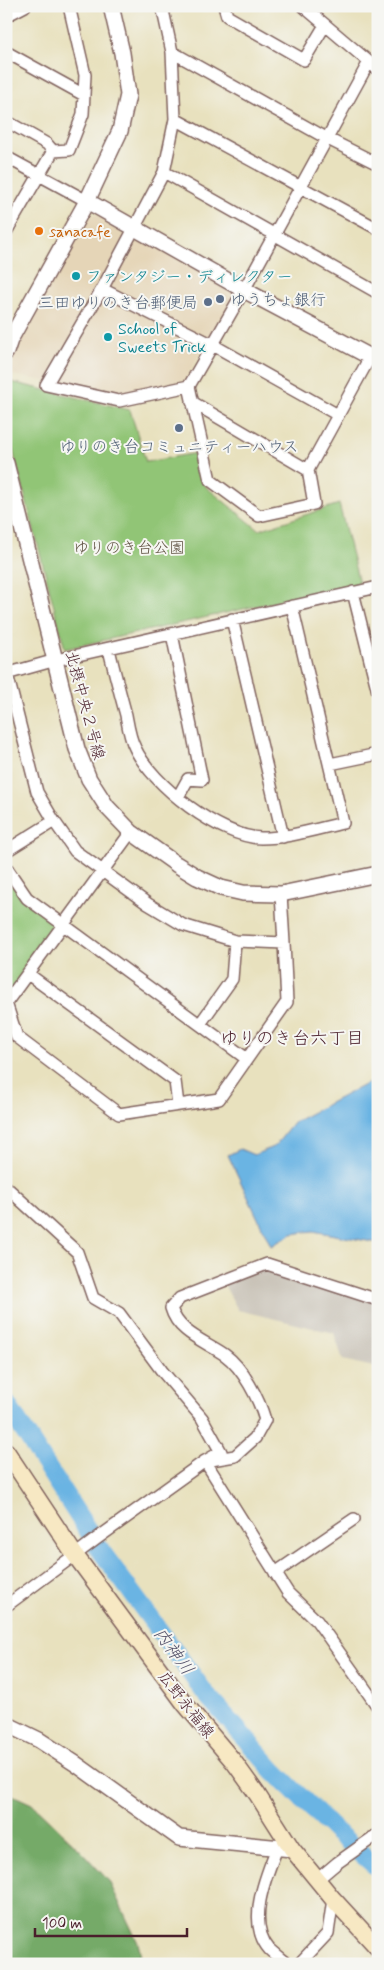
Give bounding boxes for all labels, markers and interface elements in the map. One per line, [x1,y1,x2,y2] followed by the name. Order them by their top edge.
[49,222,111,243] place label: sanacafe
[33,225,45,237] marker: sanacafe
[86,267,292,288] place label: ファンタジー・ディレクター
[70,270,82,282] marker: ファンタジー・ディレクター
[230,290,326,311] place label: ゆうちょ銀行
[38,293,198,314] place label: 三田ゆりのき台郵便局
[214,293,226,305] marker: ゆうちょ銀行
[202,296,214,308] marker: 三田ゆりのき台郵便局
[118,319,206,358] place label: School of Sweets Trick
[102,331,114,343] marker: School of Sweets Trick
[173,422,185,434] marker: ゆりのき台コミュニティーハウス
[59,437,299,458] place label: ゆりのき台コミュニティーハウス
[73,538,185,559] park label: ゆりのき台公園
[60,649,109,762] street label: 北摂中央２号線
[220,1027,364,1051] district label: ゆりのき台六丁目
[148,1623,199,1680] water label: 内神川
[153,1667,219,1743] street label: 広野永福線
[35,1905,188,1937] scale bar
[42,1914,82,1934] text: 100 m

